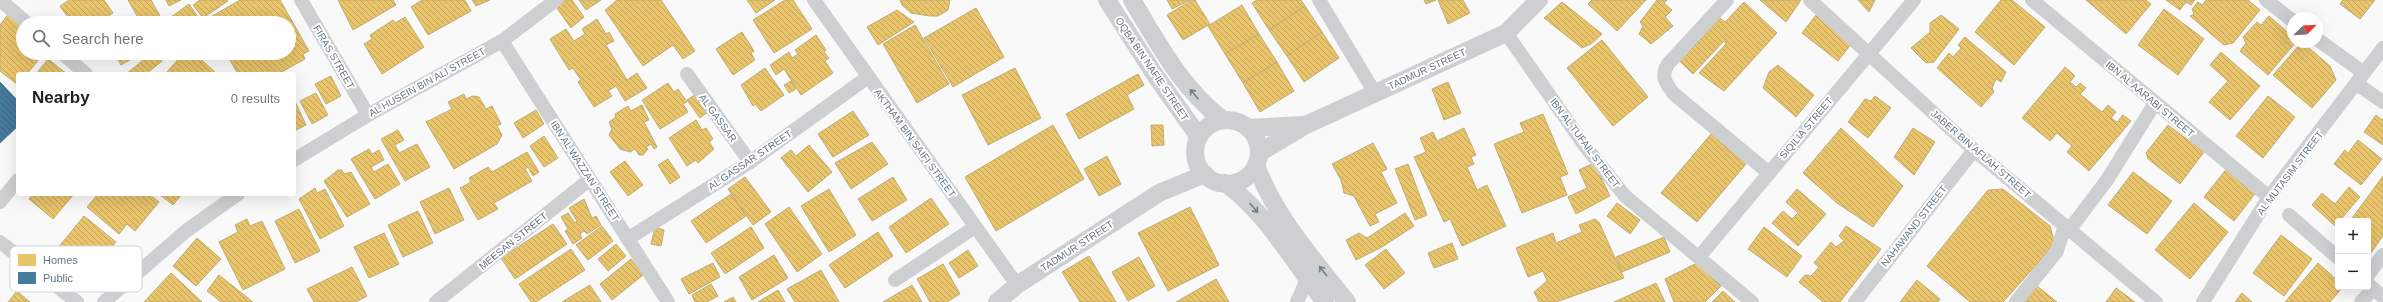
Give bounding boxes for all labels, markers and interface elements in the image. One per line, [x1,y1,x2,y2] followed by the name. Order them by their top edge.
[2287,12,2323,48] north arrow
[1113,15,1191,123] street label: OQBA BIN NAFIE STREET
[16,16,296,60] search box
[311,23,357,91] street label: FIRAS STREET
[30,27,52,49] icon: search
[62,30,144,47] text: Search here
[367,45,487,119] street label: AL HUSEIN BIN ALI STREET
[1386,46,1468,92] street label: TADMUR STREET
[2104,59,2196,139] street label: IBN AL AARABI STREET
[872,87,958,199] street label: AKTHAM BIN SAIFI STREET
[32,88,90,107] text: Nearby
[1190,89,1199,99] one-way arrow
[231,91,280,106] text: 0 results
[697,92,739,144] street label: AL GASSAR
[1777,95,1835,161] street label: SIQILIA STREET
[1548,96,1622,190] street label: IBN AL TUFAIL STREET
[1929,108,2033,200] street label: JABER BIN AFLAH STREET
[548,119,622,223] street label: IBN AL WAZZAN STREET
[706,128,794,192] street label: AL GASSAR STREET
[2255,129,2325,217] street label: AL MUTASIM STREET
[1879,183,1949,269] street label: NAHAWAND STREET
[1249,203,1258,213] one-way arrow
[477,210,549,272] street label: MEESAN STREET
[1039,218,1115,274] street label: TADMUR STREET
[2335,218,2371,290] map controls
[2335,218,2371,254] button: +
[10,246,142,292] legend
[43,254,78,266] text: Homes
[2335,254,2371,290] button: −
[1319,266,1327,277] one-way arrow
[43,272,73,284] text: Public

